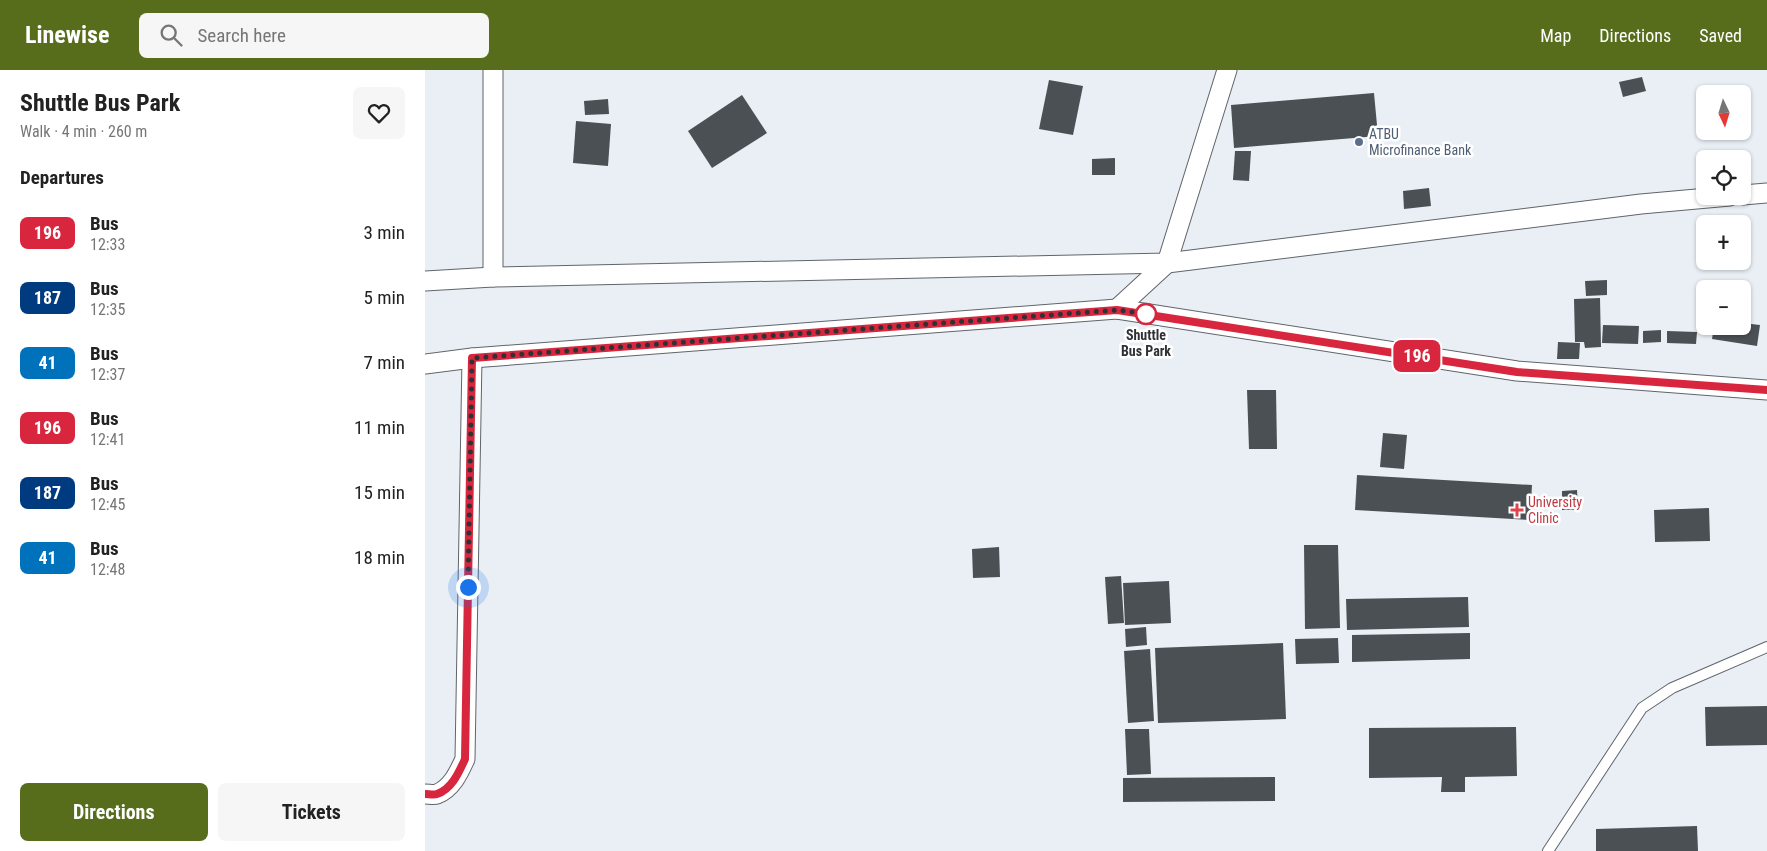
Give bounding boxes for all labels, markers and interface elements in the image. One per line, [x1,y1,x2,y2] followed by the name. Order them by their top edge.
[139,13,489,58] search box
[25,21,109,49] text: Linewise
[157,21,185,49] icon: search
[197,24,286,47] text: Search here
[1540,25,1571,46] text: Map
[1599,25,1671,46] text: Directions
[1699,25,1742,46] text: Saved
[1696,85,1751,140] north arrow
[1696,85,1751,335] map controls
[353,87,405,139] button: heart
[20,89,180,117] text: Shuttle Bus Park
[20,122,147,141] text: Walk · 4 min · 260 m
[1369,126,1472,158] place label: ATBU Microfinance Bank
[1353,136,1365,148] marker: ATBU Microfinance Bank
[1696,150,1751,205] button: locate
[20,166,104,189] text: Departures
[90,212,119,235] text: Bus
[1696,215,1751,270] button: +
[363,221,405,244] text: 3 min
[34,222,61,243] text: 196
[90,235,125,254] text: 12:33
[90,277,119,300] text: Bus
[1696,280,1751,335] button: −
[363,286,405,309] text: 5 min
[34,287,61,308] text: 187
[90,300,125,319] text: 12:35
[1135,303,1157,325] marker: Shuttle Bus Park
[1121,327,1171,359] place label: Shuttle Bus Park
[1388,340,1446,372] line badge: 196
[90,342,119,365] text: Bus
[1403,345,1431,366] text: 196
[363,351,405,374] text: 7 min
[38,352,57,373] text: 41
[90,365,125,384] text: 12:37
[90,407,119,430] text: Bus
[354,416,405,439] text: 11 min
[34,417,61,438] text: 196
[90,430,125,449] text: 12:41
[90,472,119,495] text: Bus
[354,481,405,504] text: 15 min
[34,482,61,503] text: 187
[1528,494,1582,526] place label: University Clinic
[90,495,125,514] text: 12:45
[1510,503,1524,517] marker: University Clinic
[90,537,119,560] text: Bus
[354,546,405,569] text: 18 min
[38,547,57,568] text: 41
[90,560,125,579] text: 12:48
[456,575,481,600] your location
[20,783,208,841] button: Directions
[218,783,405,841] button: Tickets

